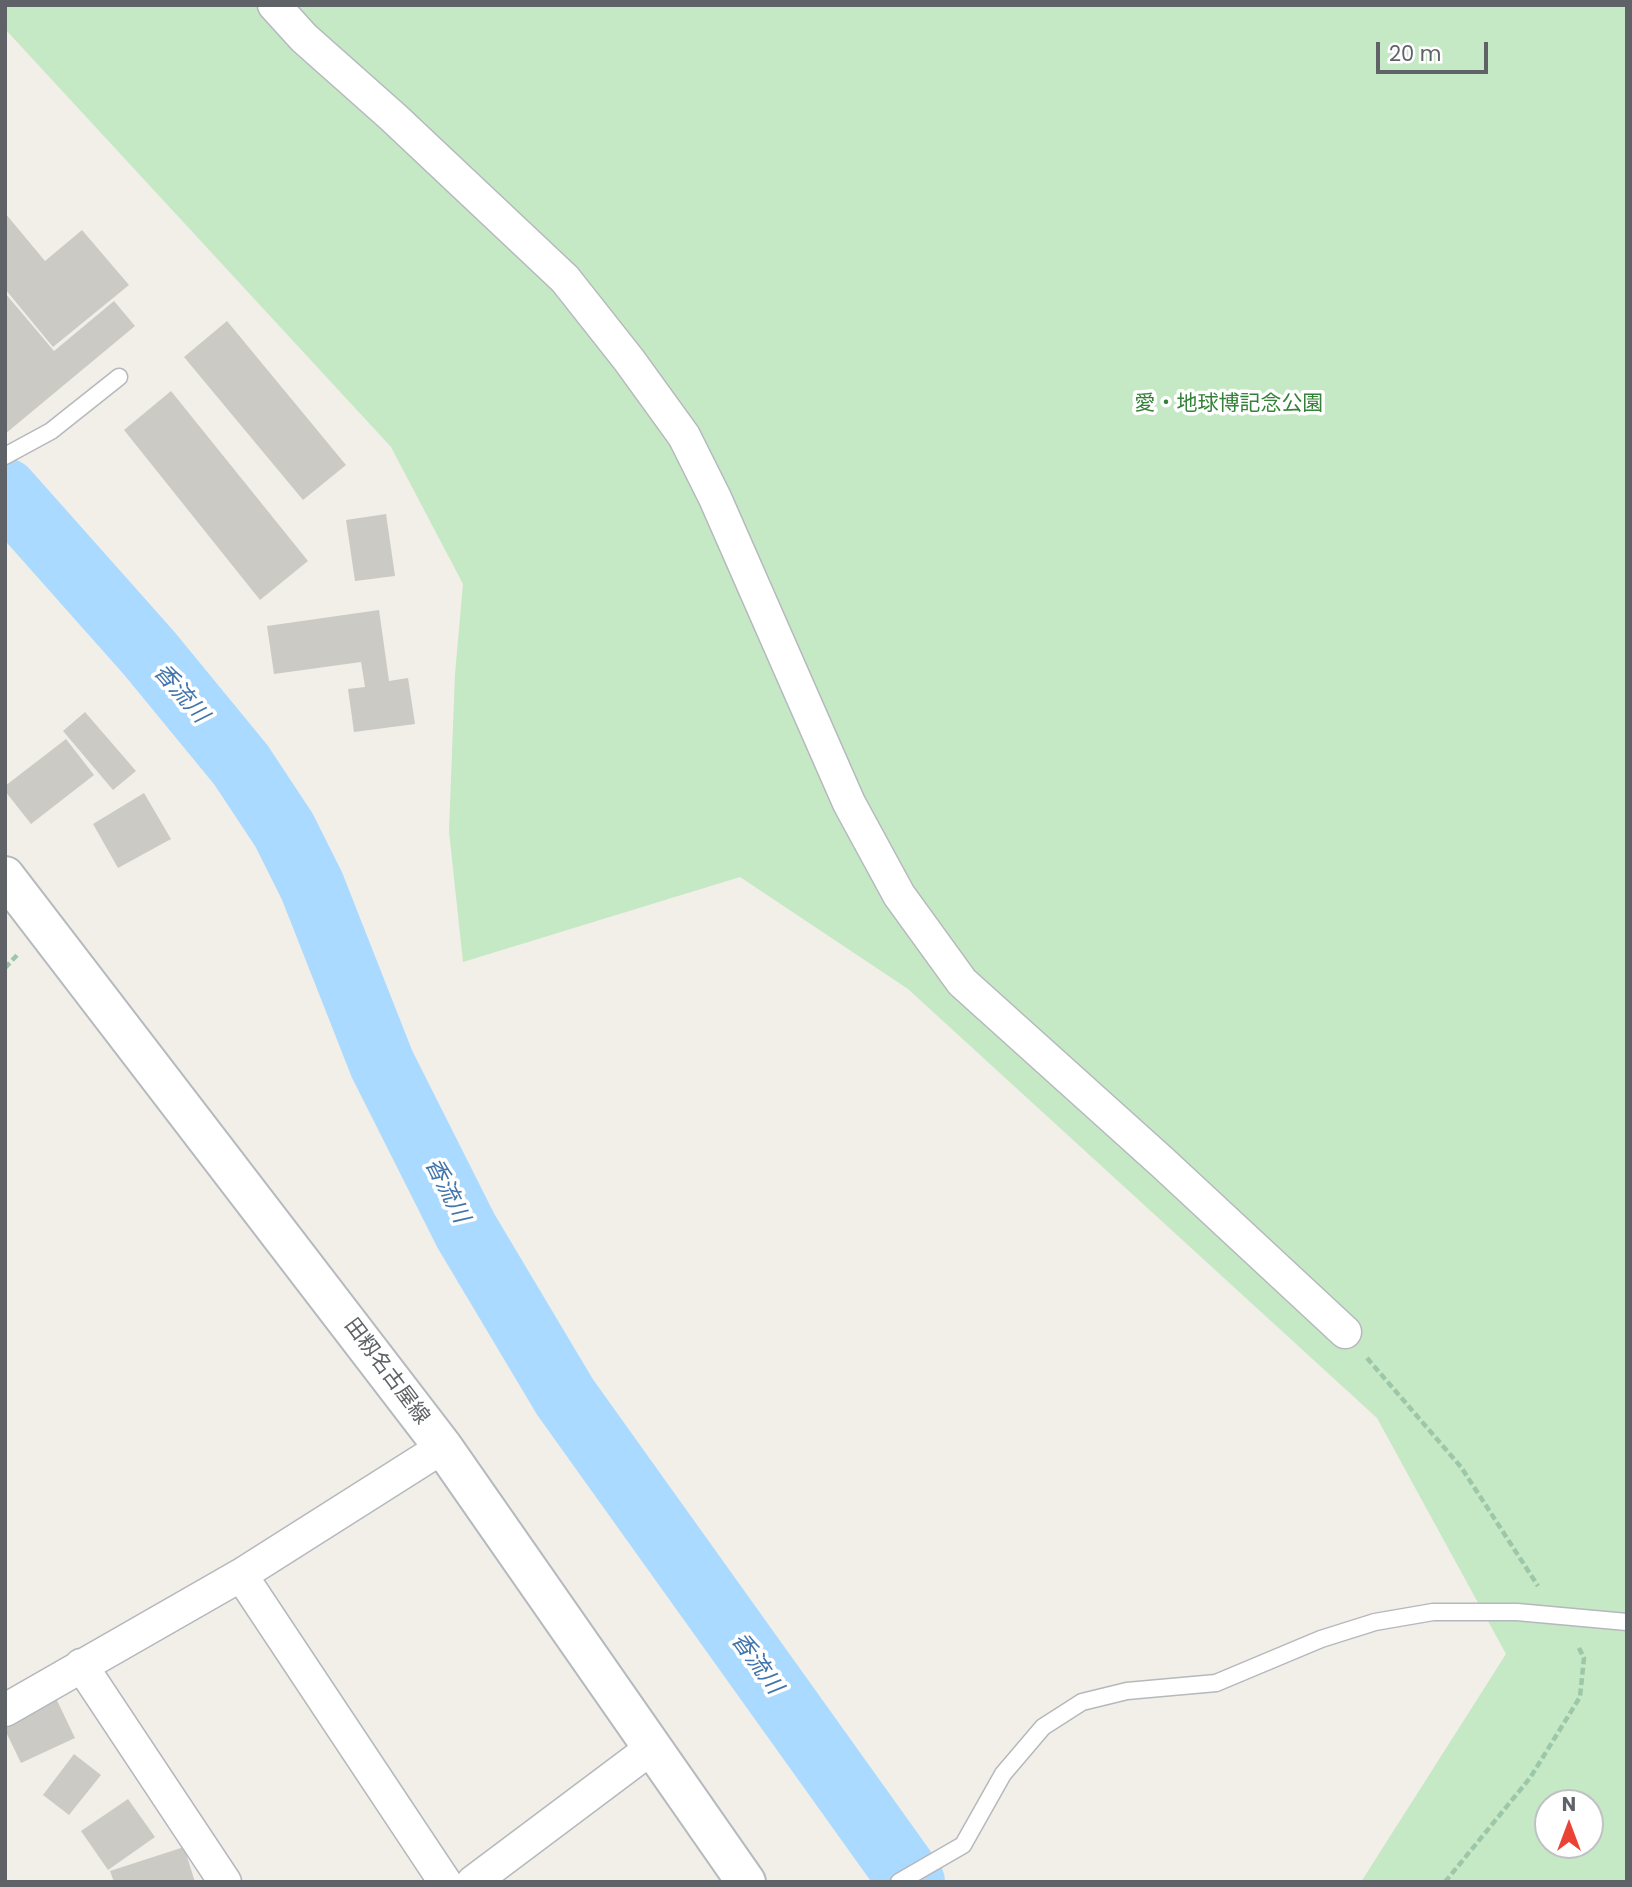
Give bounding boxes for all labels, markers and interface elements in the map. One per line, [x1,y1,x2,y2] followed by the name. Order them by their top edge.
[1380,28,1492,72] scale bar
[1389,39,1442,68] text: 20 m
[1135,392,1323,418] park label: 愛・地球博記念公園
[147,659,213,729] water label: 香流川
[418,1154,474,1228] water label: 香流川
[338,1314,434,1430] street label: 田籾名古屋線
[725,1628,787,1700] water label: 香流川
[1534,1789,1604,1859] north arrow
[1562,1791,1576,1818] text: N

